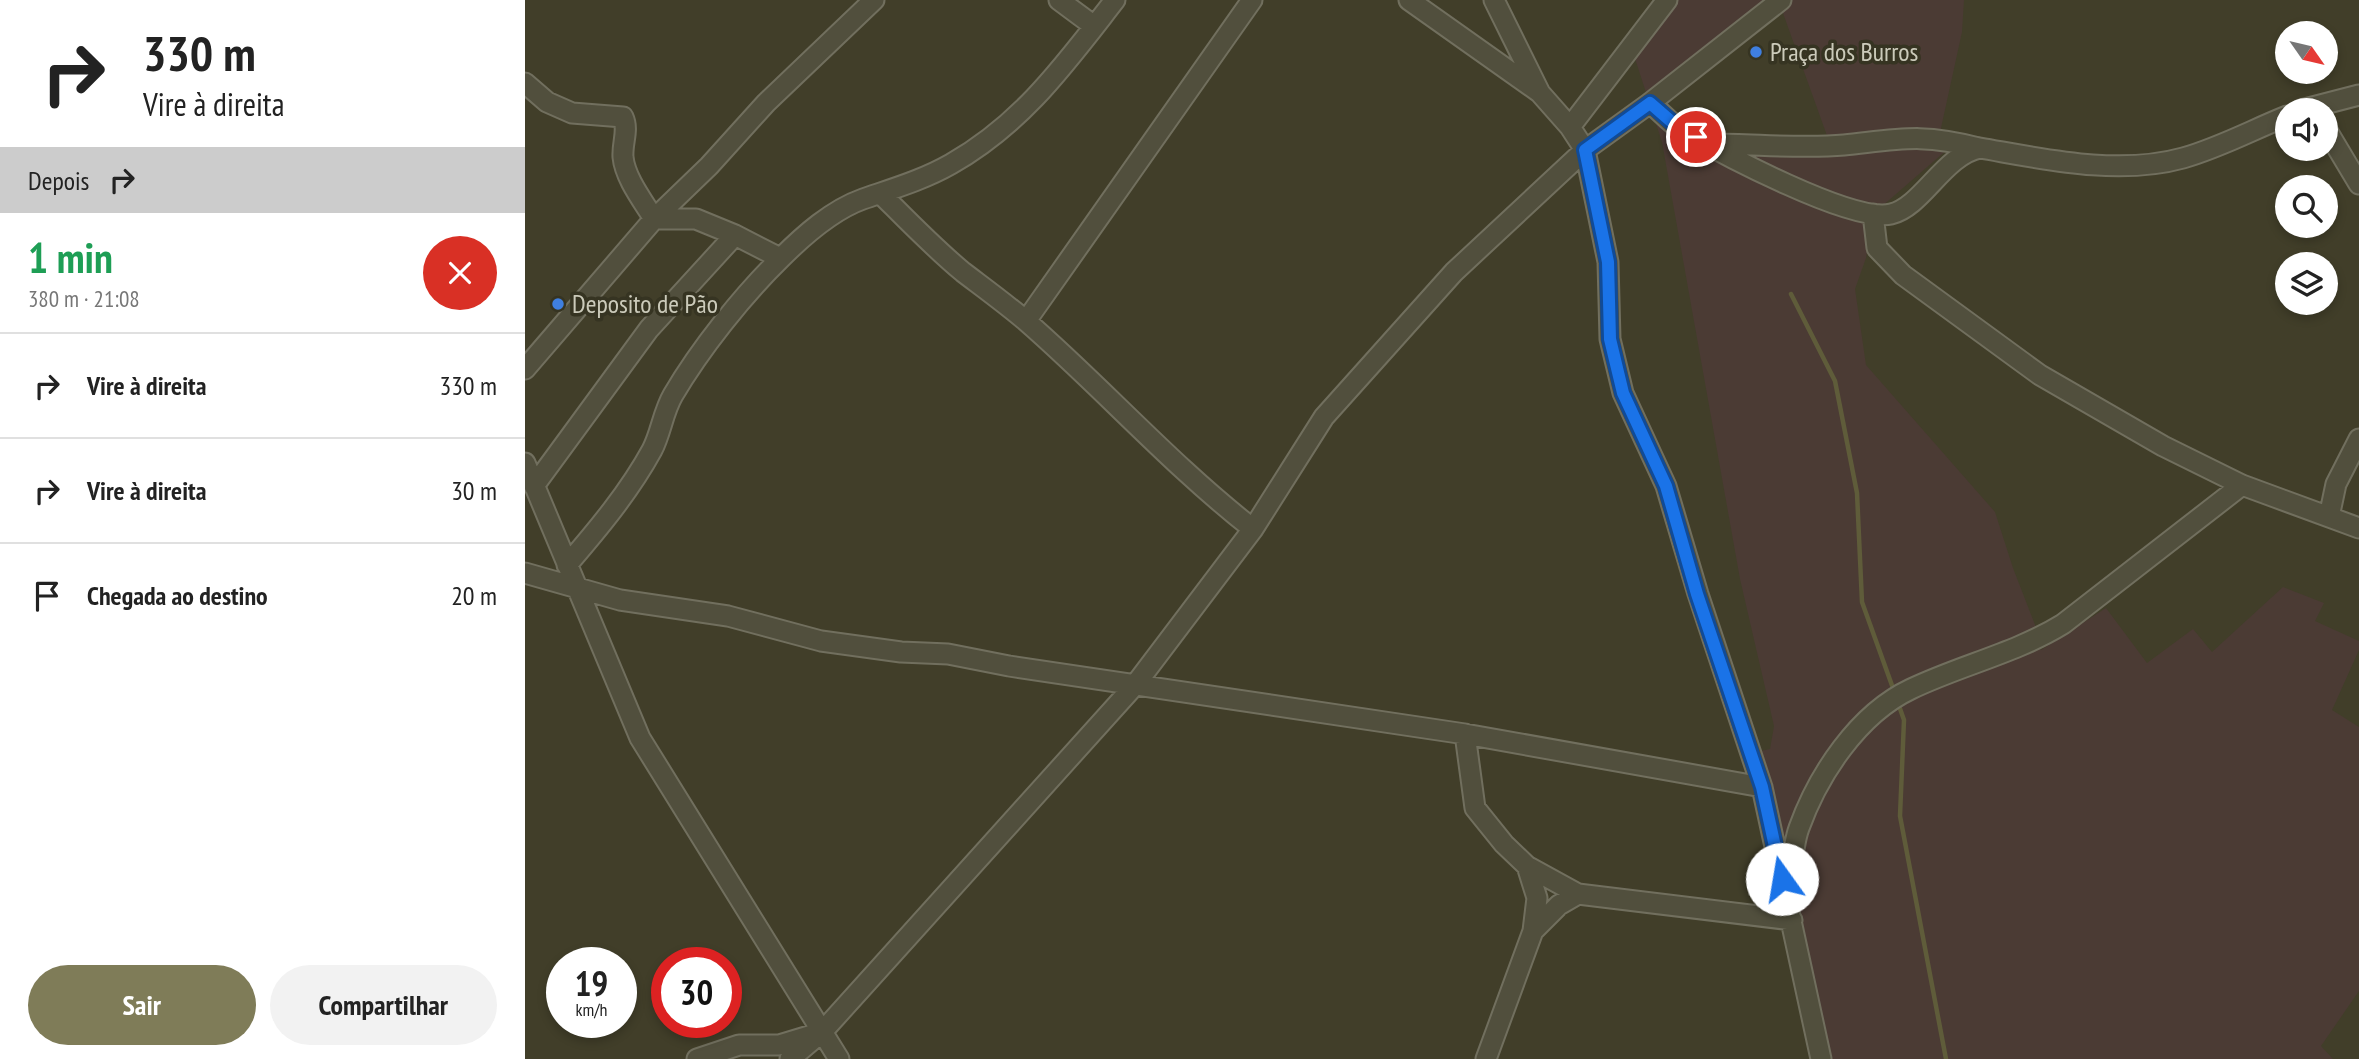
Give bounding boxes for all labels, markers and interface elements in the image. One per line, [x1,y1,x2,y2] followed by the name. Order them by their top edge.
[143,21,256,85] text: 330 m
[2275,21,2338,84] north arrow
[2275,21,2338,315] map controls
[28,28,119,119] icon: right
[1770,35,1918,68] place label: Praça dos Burros
[1748,44,1764,60] marker: Praça dos Burros
[143,83,284,125] text: Vire à direita
[2275,98,2338,161] button: sound
[1666,107,1726,167] pin
[1677,118,1715,156] icon: arrive
[103,161,141,199] icon: right
[28,164,89,197] text: Depois
[2275,175,2338,238] button: search
[28,230,113,285] text: 1 min
[423,236,497,310] button: close
[2275,252,2338,315] button: layers
[28,284,140,313] text: 380 m · 21:08
[572,287,718,320] place label: Deposito de Pão
[550,296,566,312] marker: Deposito de Pão
[28,367,66,405] icon: right
[87,369,206,402] text: Vire à direita
[439,369,497,402] text: 330 m
[28,472,66,510] icon: right
[87,474,206,507] text: Vire à direita
[451,474,497,507] text: 30 m
[28,577,66,615] icon: arrive
[87,579,268,612] text: Chegada ao destino
[451,579,497,612] text: 20 m
[1745,842,1819,916] position arrow
[651,947,742,1038] speed limit sign: 30
[575,960,608,1006] text: 19
[28,965,256,1045] button: Sair
[270,965,497,1045] button: Compartilhar
[576,998,607,1021] text: km/h

